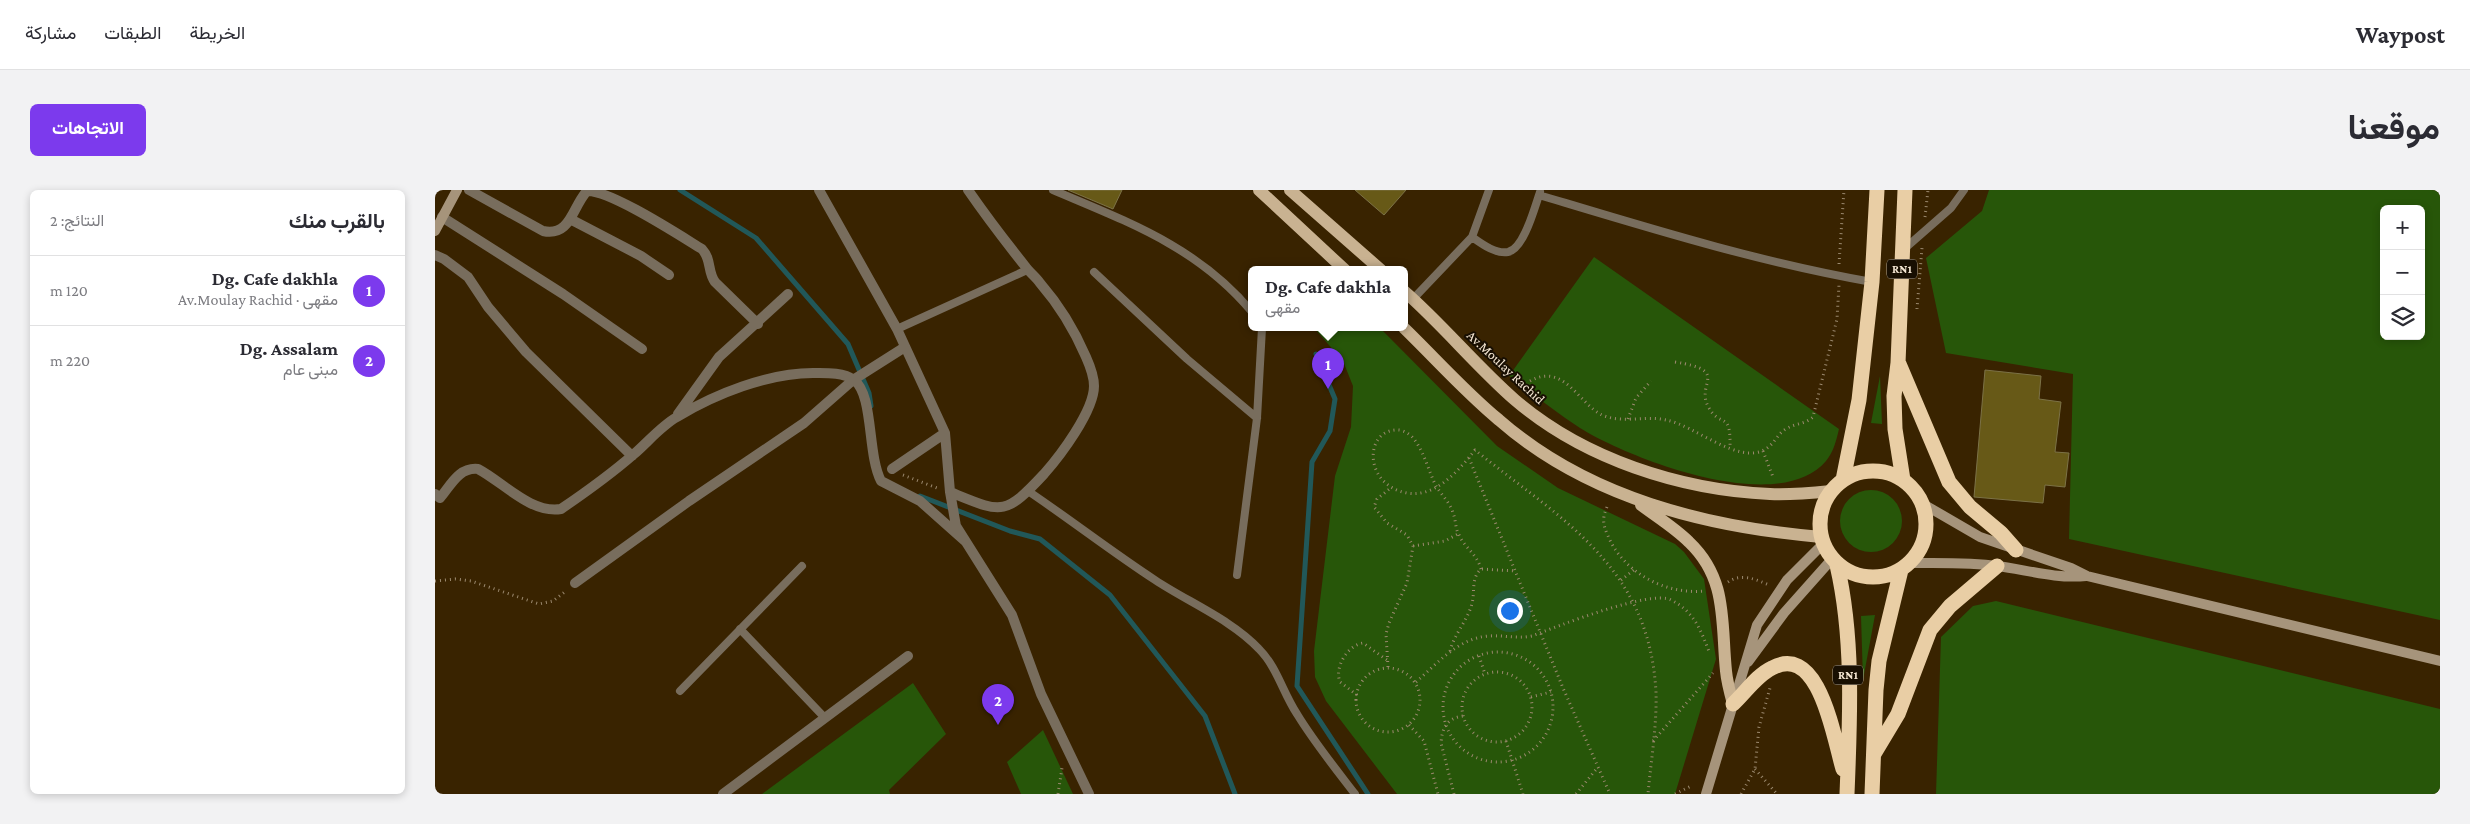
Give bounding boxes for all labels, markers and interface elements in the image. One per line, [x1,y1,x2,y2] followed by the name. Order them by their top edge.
[2356,21,2445,48] text: Waypost
[25,23,76,43] text: مشاركة
[104,23,161,43] text: الطبقات
[189,23,245,43] text: الخريطة
[30,104,146,156] button: الاتجاهات
[2347,108,2440,147] text: موقعنا
[2380,205,2425,340] map controls
[2380,205,2425,250] button: +
[289,209,385,233] text: بالقرب منك
[50,212,104,229] text: النتائج: 2
[2380,250,2425,295] button: −
[1887,260,1917,278] road number: RN1
[1248,266,1408,331] popup
[212,268,338,289] text: Dg. Cafe dakhla
[1265,276,1391,297] text: Dg. Cafe dakhla
[50,282,88,299] text: 120 m
[366,282,372,299] text: 1
[178,291,338,308] text: مقهى · Av.Moulay Rachid
[2380,295,2425,340] button: layers
[1265,299,1300,316] text: مقهى
[1464,327,1549,408] street label: Av.Moulay Rachid
[240,338,338,359] text: Dg. Assalam
[1312,348,1344,389] pin: 1
[50,352,90,369] text: 220 m
[365,352,373,369] text: 2
[283,361,338,378] text: مبنى عام
[1497,598,1523,624] your location
[1833,666,1863,684] road number: RN1
[982,684,1014,725] pin: 2

